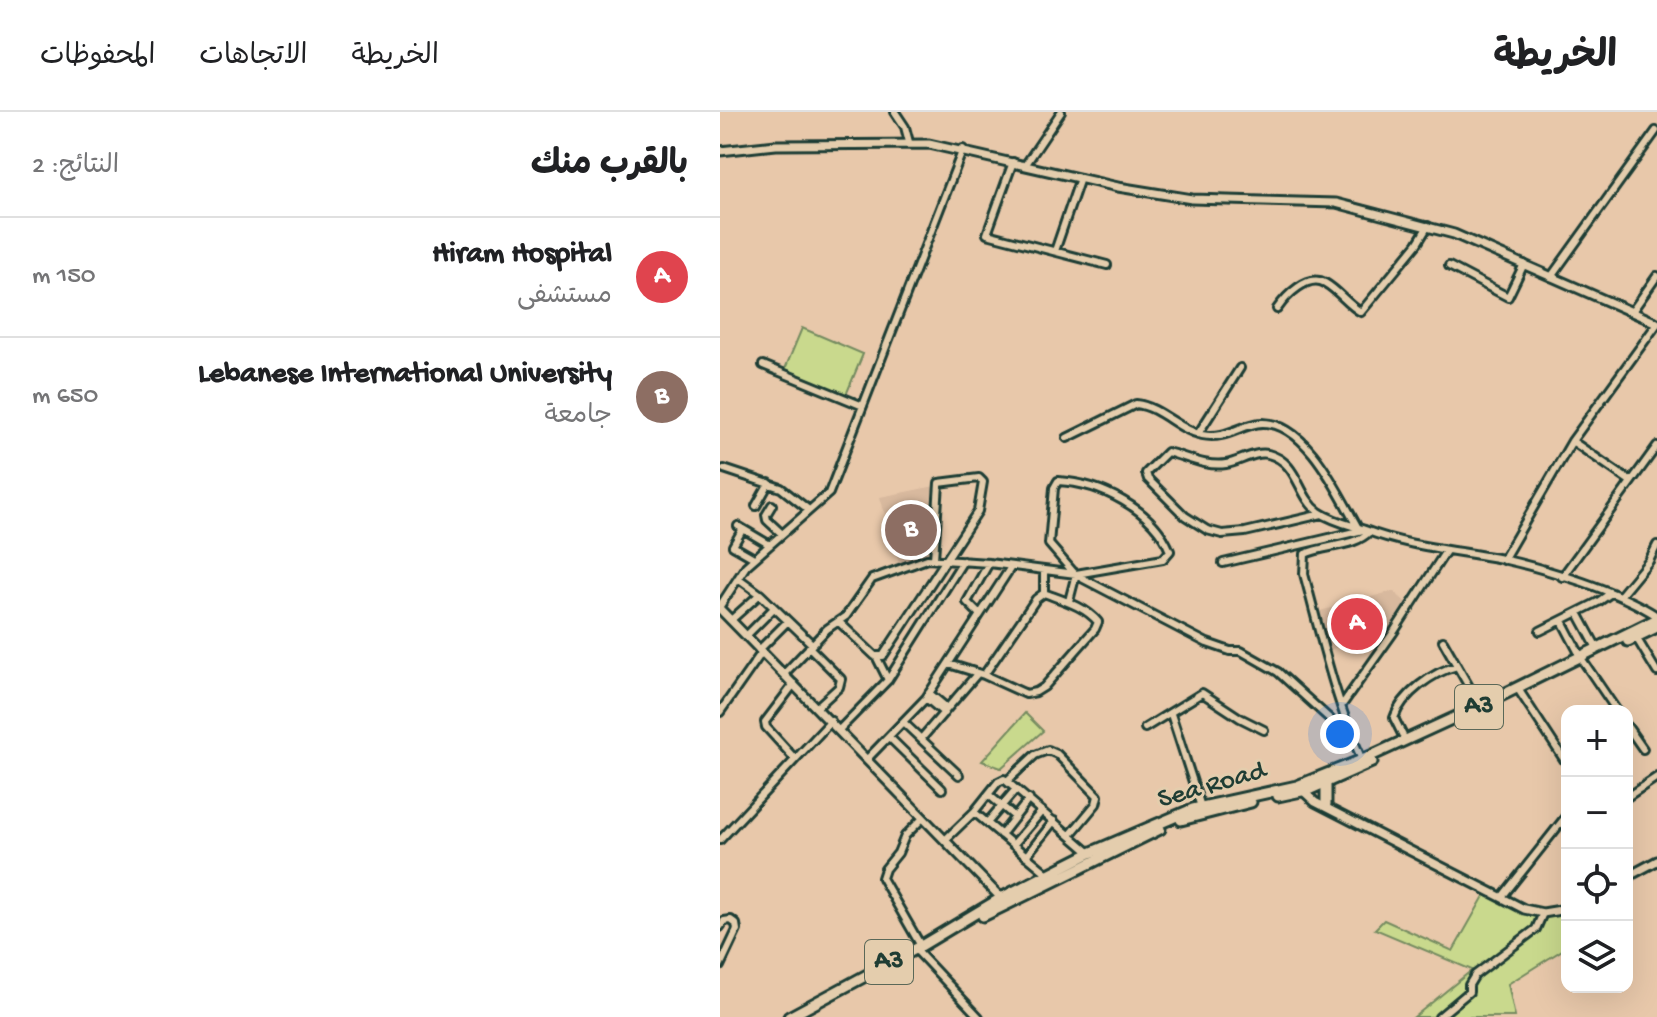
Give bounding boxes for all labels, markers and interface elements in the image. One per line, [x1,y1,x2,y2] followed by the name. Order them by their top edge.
[1493,37,1617,81] text: الخريطة
[40,41,155,74] text: المحفوظات
[199,41,307,74] text: الاتجاهات
[351,41,439,74] text: الخريطة
[531,147,688,187] text: بالقرب منك
[32,152,119,183] text: النتائج: 2
[432,238,612,273] text: Hiram Hospital
[32,262,96,293] text: 150 m
[654,262,670,293] text: A
[517,282,612,313] text: مستشفى
[198,358,612,393] text: Lebanese International University
[32,382,98,413] text: 650 m
[655,382,669,413] text: B
[544,402,612,433] text: جامعة
[885,500,937,560] pin: B
[1331,594,1383,654] pin: A
[1455,685,1503,729] road number: A3
[1561,705,1633,993] map controls
[1561,705,1633,777] button: +
[1320,714,1360,754] your location
[1154,754,1272,817] street label: Sea Road
[1561,777,1633,849] button: −
[1561,849,1633,921] button: locate
[1561,921,1633,993] button: layers
[865,940,913,984] road number: A3

